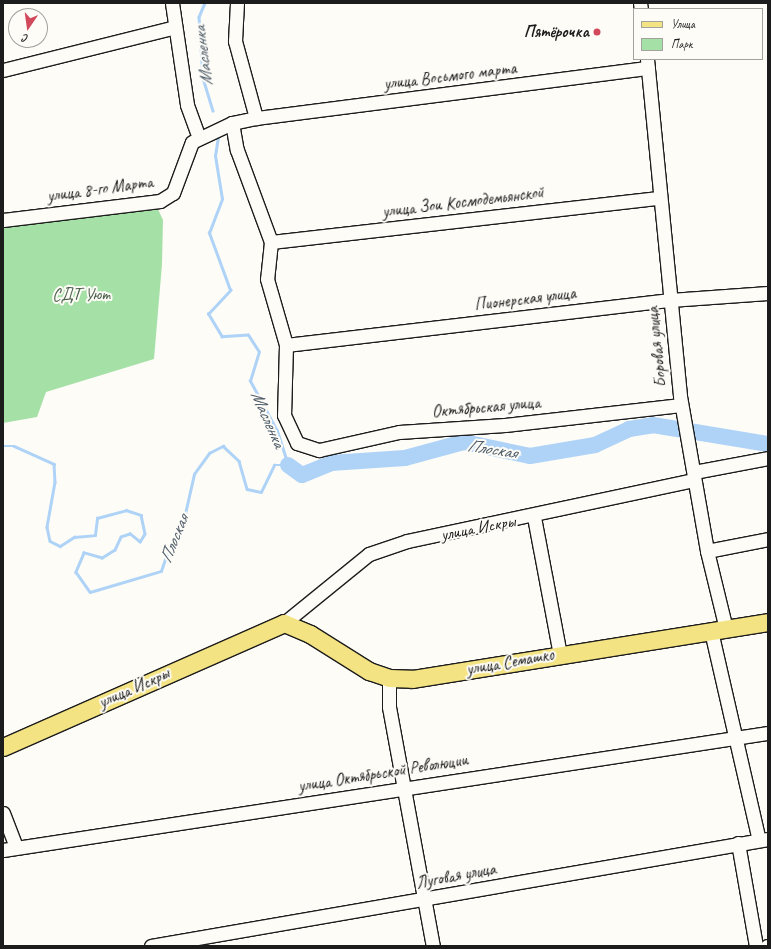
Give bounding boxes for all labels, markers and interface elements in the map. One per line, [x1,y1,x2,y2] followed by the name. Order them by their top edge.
[8,8,48,48] north arrow
[633,8,763,60] legend
[671,16,695,32] text: Улица
[524,22,589,42] place label: Пятёрочка
[189,25,217,87] water label: Масленка
[592,27,602,37] marker: Пятёрочка
[21,31,30,46] text: С
[671,36,692,52] text: Парк
[384,58,516,94] street label: улица Восьмого марта
[45,171,155,207] street label: улица 8-го Марта
[381,182,545,222] street label: улица Зои Космодемьянской
[472,283,578,315] street label: Пионерская улица
[52,285,110,305] park label: СДТ Уют
[643,305,671,389] street label: Боровая улица
[246,387,290,451] water label: Масленка
[431,392,541,422] street label: Октябрьская улица
[466,434,518,464] water label: Плоская
[439,511,517,545] street label: улица Искры
[155,512,193,566] water label: Плоская
[465,644,555,680] street label: улица Семашко
[96,663,172,713] street label: улица Искры
[296,749,470,797] street label: улица Октябрьской Революции
[414,859,498,893] street label: Луговая улица

